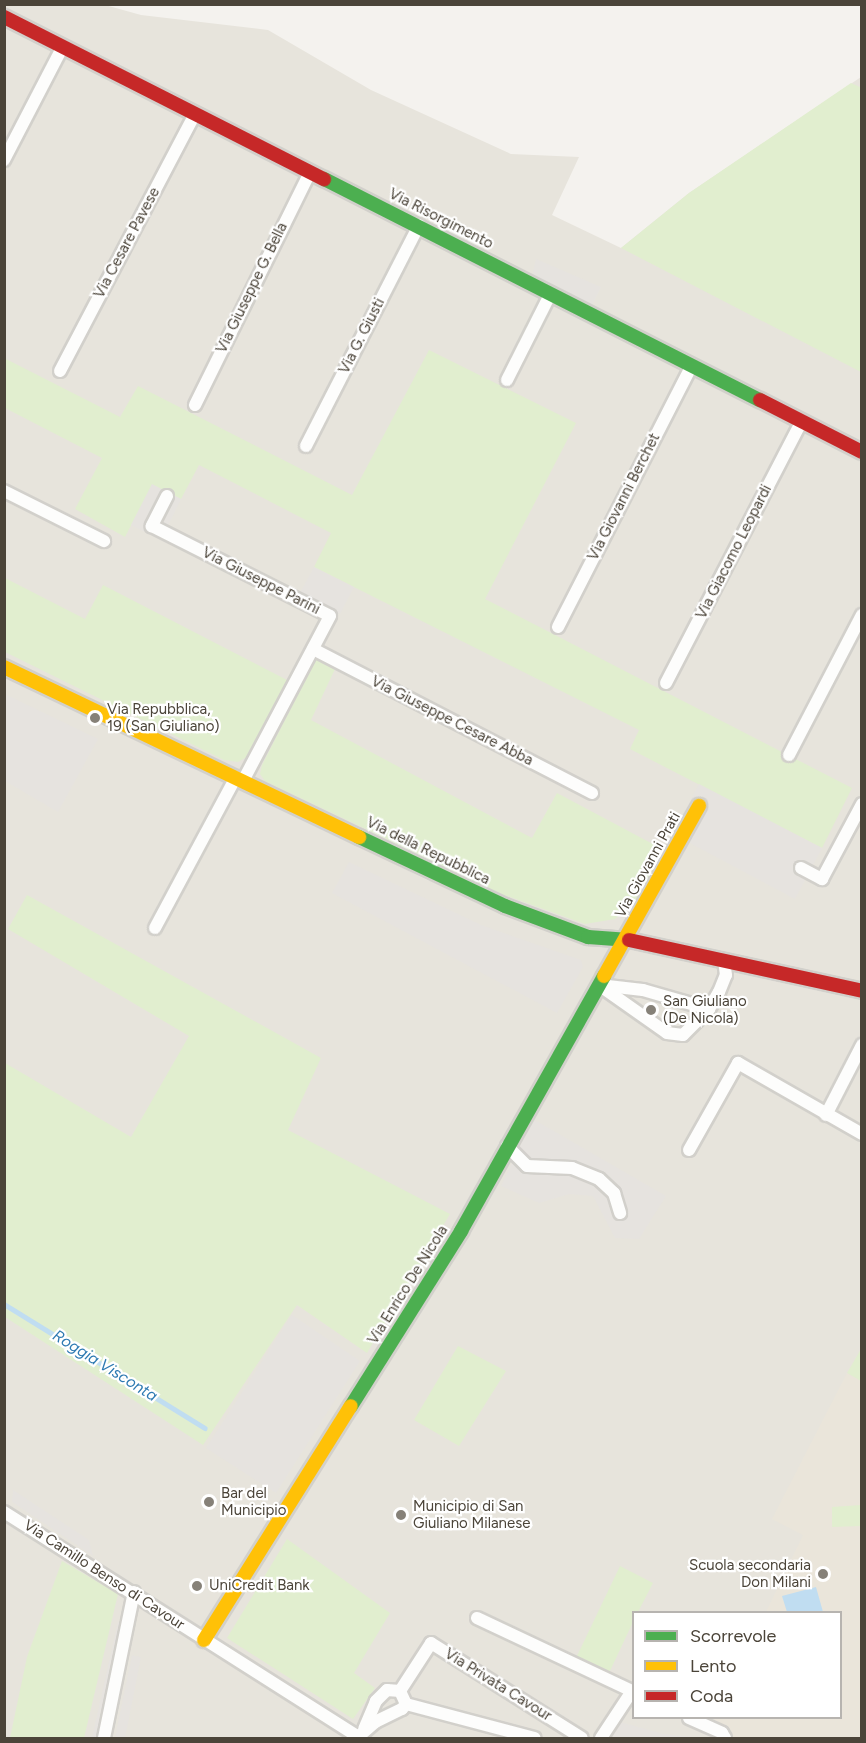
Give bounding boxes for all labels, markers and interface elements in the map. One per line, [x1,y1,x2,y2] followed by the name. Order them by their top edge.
[90,185,164,301] street label: Via Cesare Pavese
[386,185,496,253] street label: Via Risorgimento
[213,220,291,356] street label: Via Giuseppe G. Bella
[335,295,389,377] street label: Via G. Giusti
[584,430,664,564] street label: Via Giovanni Berchet
[692,482,776,622] street label: Via Giacomo Leopardi
[199,544,323,618] street label: Via Giuseppe Parini
[368,672,536,770] street label: Via Giuseppe Cesare Abba
[107,700,220,735] place label: Via Repubblica, 19 (San Giuliano)
[88,711,102,725] marker: Via Repubblica, 19 (San Giuliano)
[611,809,685,921] street label: Via Giovanni Prati
[363,813,493,889] street label: Via della Repubblica
[663,992,747,1027] place label: San Giuliano (De Nicola)
[644,1003,658,1017] marker: San Giuliano (De Nicola)
[364,1222,452,1348] street label: Via Enrico De Nicola
[49,1326,161,1406] water label: Roggia Visconta
[221,1484,287,1519] place label: Bar del Municipio
[202,1495,216,1509] marker: Bar del Municipio
[413,1497,530,1532] place label: Municipio di San Giuliano Milanese
[394,1508,408,1522] marker: Municipio di San Giuliano Milanese
[20,1516,188,1634] street label: Via Camillo Benso di Cavour
[689,1556,811,1591] place label: Scuola secondaria Don Milani
[816,1567,830,1581] marker: Scuola secondaria Don Milani
[209,1577,310,1595] place label: UniCredit Bank
[190,1579,204,1593] marker: UniCredit Bank
[632,1611,842,1719] legend
[690,1625,776,1647] text: Scorrevole
[441,1645,555,1725] street label: Via Privata Cavour
[690,1655,736,1677] text: Lento
[690,1685,733,1707] text: Coda

